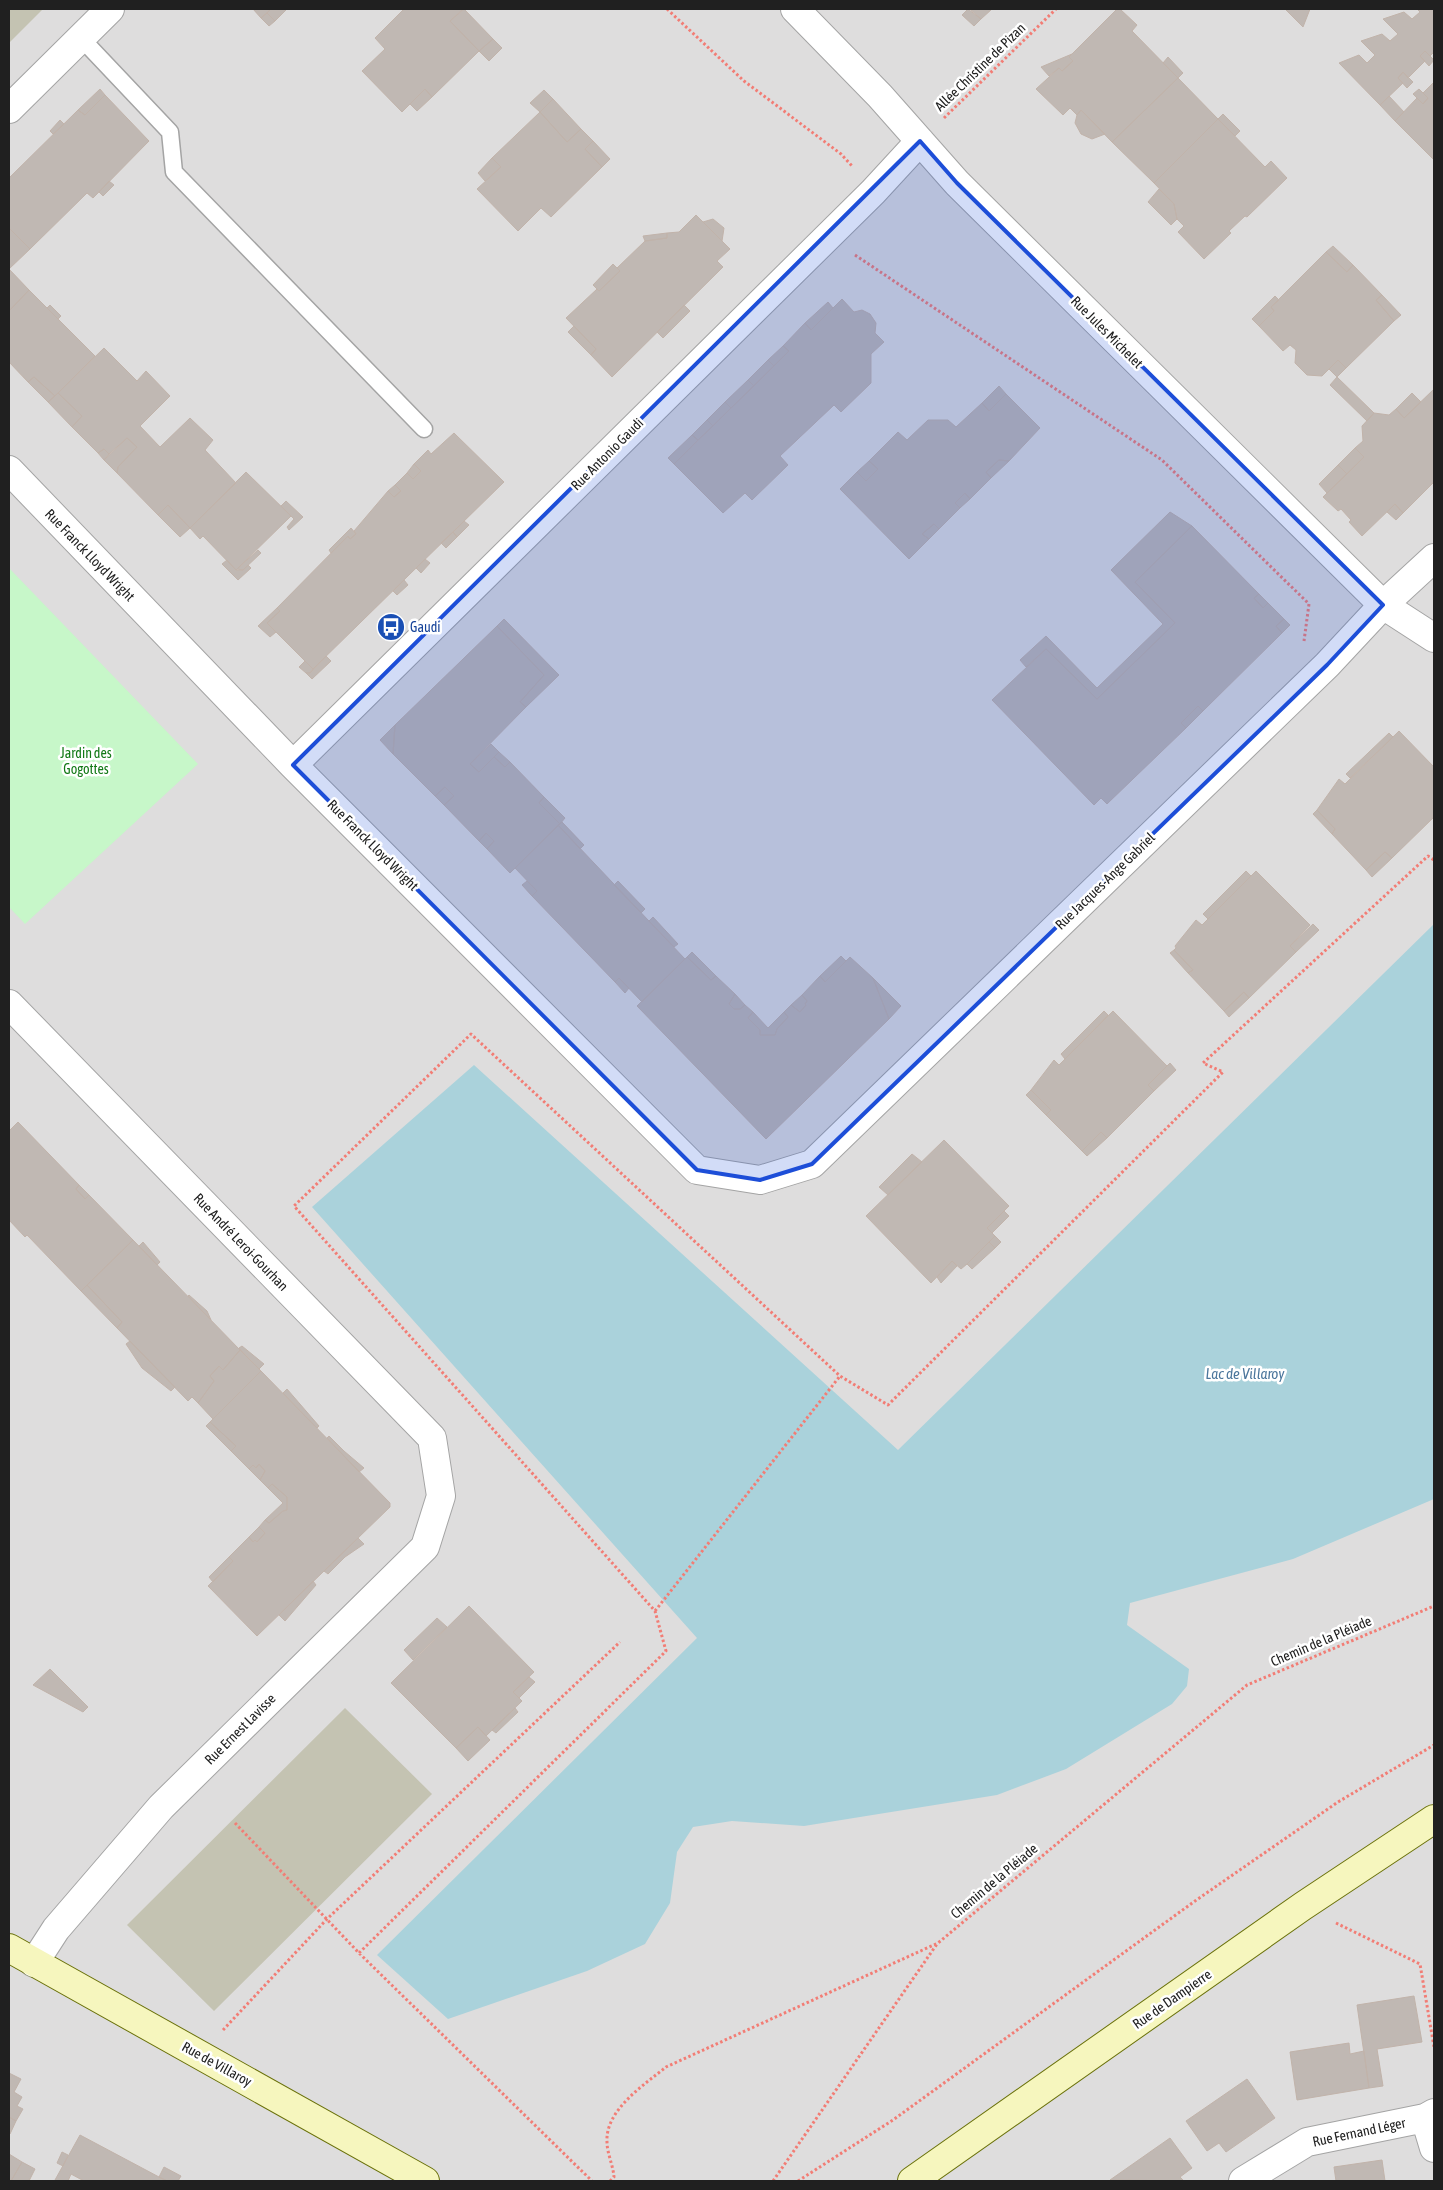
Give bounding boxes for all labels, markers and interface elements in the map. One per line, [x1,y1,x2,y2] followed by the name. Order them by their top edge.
[931,20,1029,114] street label: Allée Christine de Pizan
[1068,293,1146,371] street label: Rue Jules Michelet
[568,415,646,493] street label: Rue Antonio Gaudi
[42,506,138,604] street label: Rue Franck Lloyd Wright
[376,612,406,642] bus stop icon: Gaudi
[410,619,441,635] place label: Gaudi
[60,745,112,777] park label: Jardin des Gogottes
[324,796,422,894] street label: Rue Franck Lloyd Wright
[1052,829,1158,933] street label: Rue Jacques-Ange Gabriel
[190,1190,292,1294] street label: Rue André Leroi-Gourhan
[1206,1365,1285,1382] water label: Lac de Villaroy
[1268,1613,1374,1669] street label: Chemin de la Pléiade
[201,1690,279,1768] street label: Rue Ernest Lavisse
[947,1840,1041,1922] street label: Chemin de la Pléiade
[1130,1966,1214,2032] street label: Rue de Dampierre
[179,2038,255,2090] street label: Rue de Villaroy
[1311,2114,1408,2150] street label: Rue Fernand Léger

